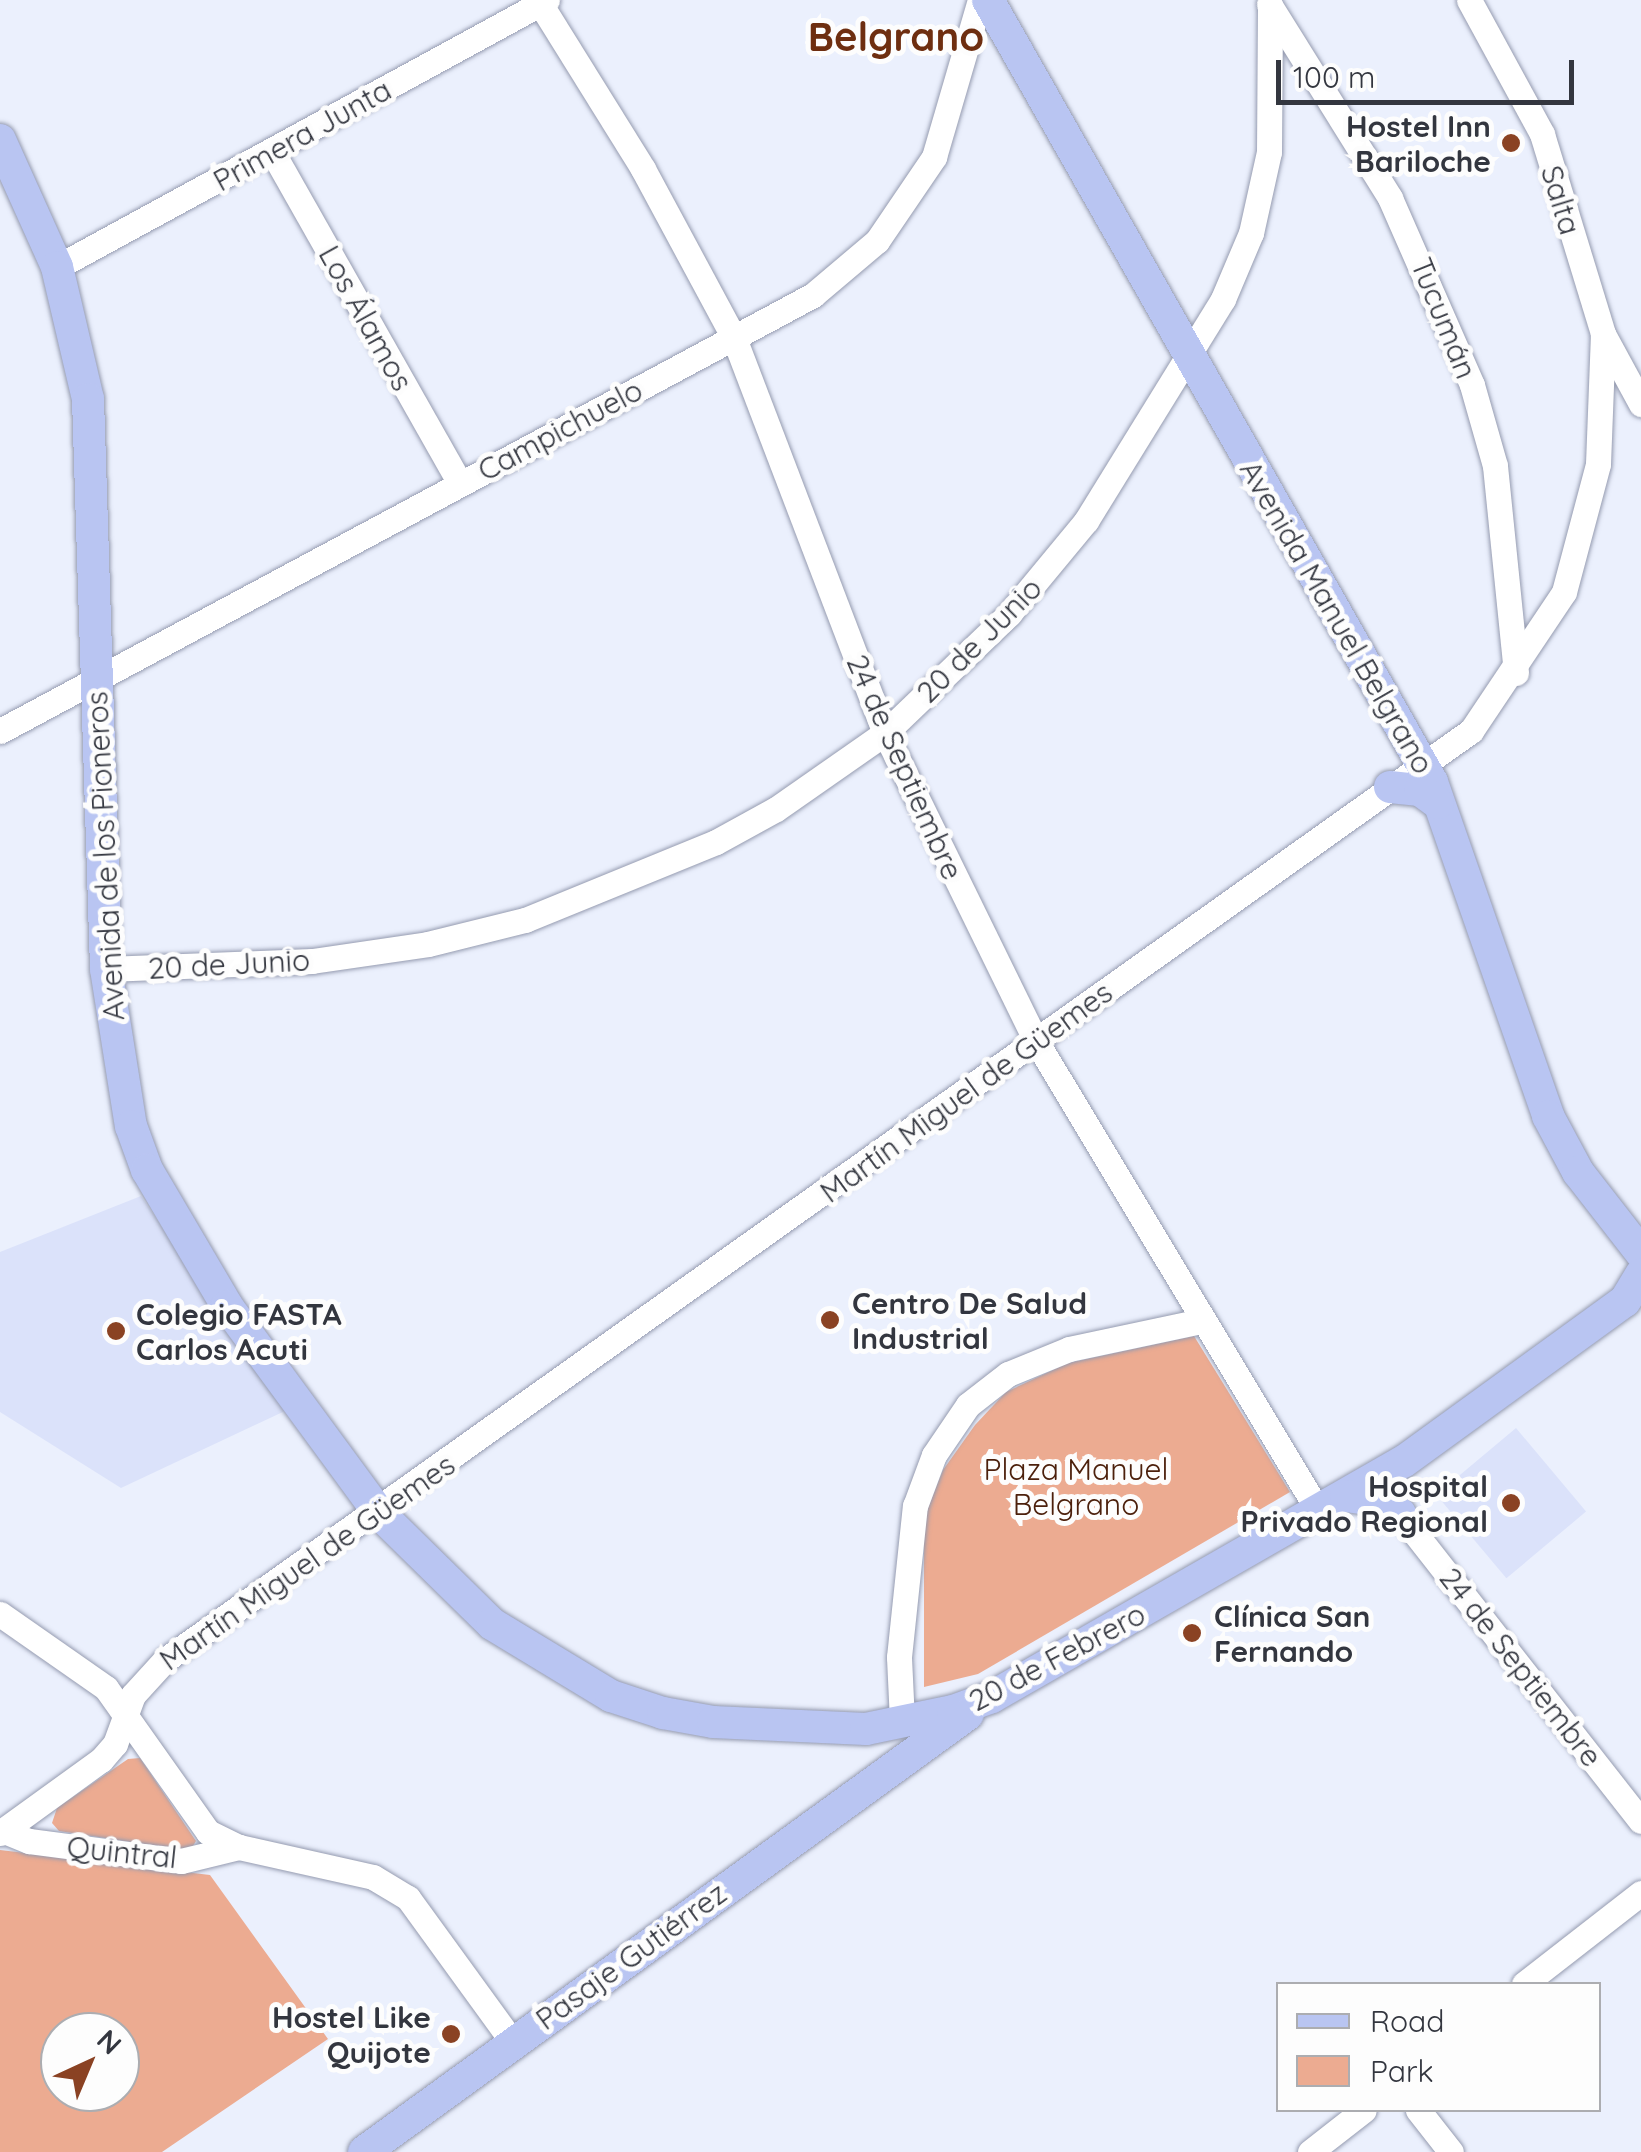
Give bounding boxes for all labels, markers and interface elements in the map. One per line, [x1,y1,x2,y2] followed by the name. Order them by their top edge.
[808,12,984,60] district label: Belgrano
[1281,40,1578,102] scale bar
[1293,58,1375,96] text: 100 m
[207,71,397,199] street label: Primera Junta
[1346,108,1491,178] place label: Hostel Inn Bariloche
[1500,132,1522,154] marker: Hostel Inn Bariloche
[1534,161,1588,239] street label: Salta
[311,239,421,397] street label: Los Álamos
[1404,252,1484,384] street label: Tucumán
[472,372,648,488] street label: Campichuelo
[1233,454,1441,780] street label: Avenida Manuel Belgrano
[909,570,1049,710] street label: 20 de Junio
[839,649,971,885] street label: 24 de Septiembre
[78,690,132,1022] street label: Avenida de los Pioneros
[147,942,311,986] street label: 20 de Junio
[813,974,1119,1210] street label: Martín Miguel de Güemes
[852,1285,1087,1356] place label: Centro De Salud Industrial
[136,1296,342,1366] place label: Colegio FASTA Carlos Acuti
[817,1307,843,1333] marker: Centro De Salud Industrial
[105,1320,127,1342] marker: Colegio FASTA Carlos Acuti
[152,1446,462,1678] street label: Martín Miguel de Güemes
[984,1451,1168,1522] park label: Plaza Manuel Belgrano
[1240,1468,1488,1538] place label: Hospital Privado Regional
[1498,1490,1524,1516] marker: Hospital Privado Regional
[1432,1560,1610,1774] street label: 24 de Septiembre
[963,1595,1151,1719] street label: 20 de Febrero
[1214,1598,1370,1668] place label: Clínica San Fernando
[1179,1620,1205,1646] marker: Clínica San Fernando
[65,1828,179,1876] street label: Quintral
[529,1875,733,2037] street label: Pasaje Gutiérrez
[1276,1982,1601,2112] legend
[272,1999,431,2070] place label: Hostel Like Quijote
[1370,2002,1444,2040] text: Road
[40,2012,140,2112] north arrow
[90,2022,129,2061] text: N
[440,2023,462,2045] marker: Hostel Like Quijote
[1370,2052,1434,2090] text: Park

